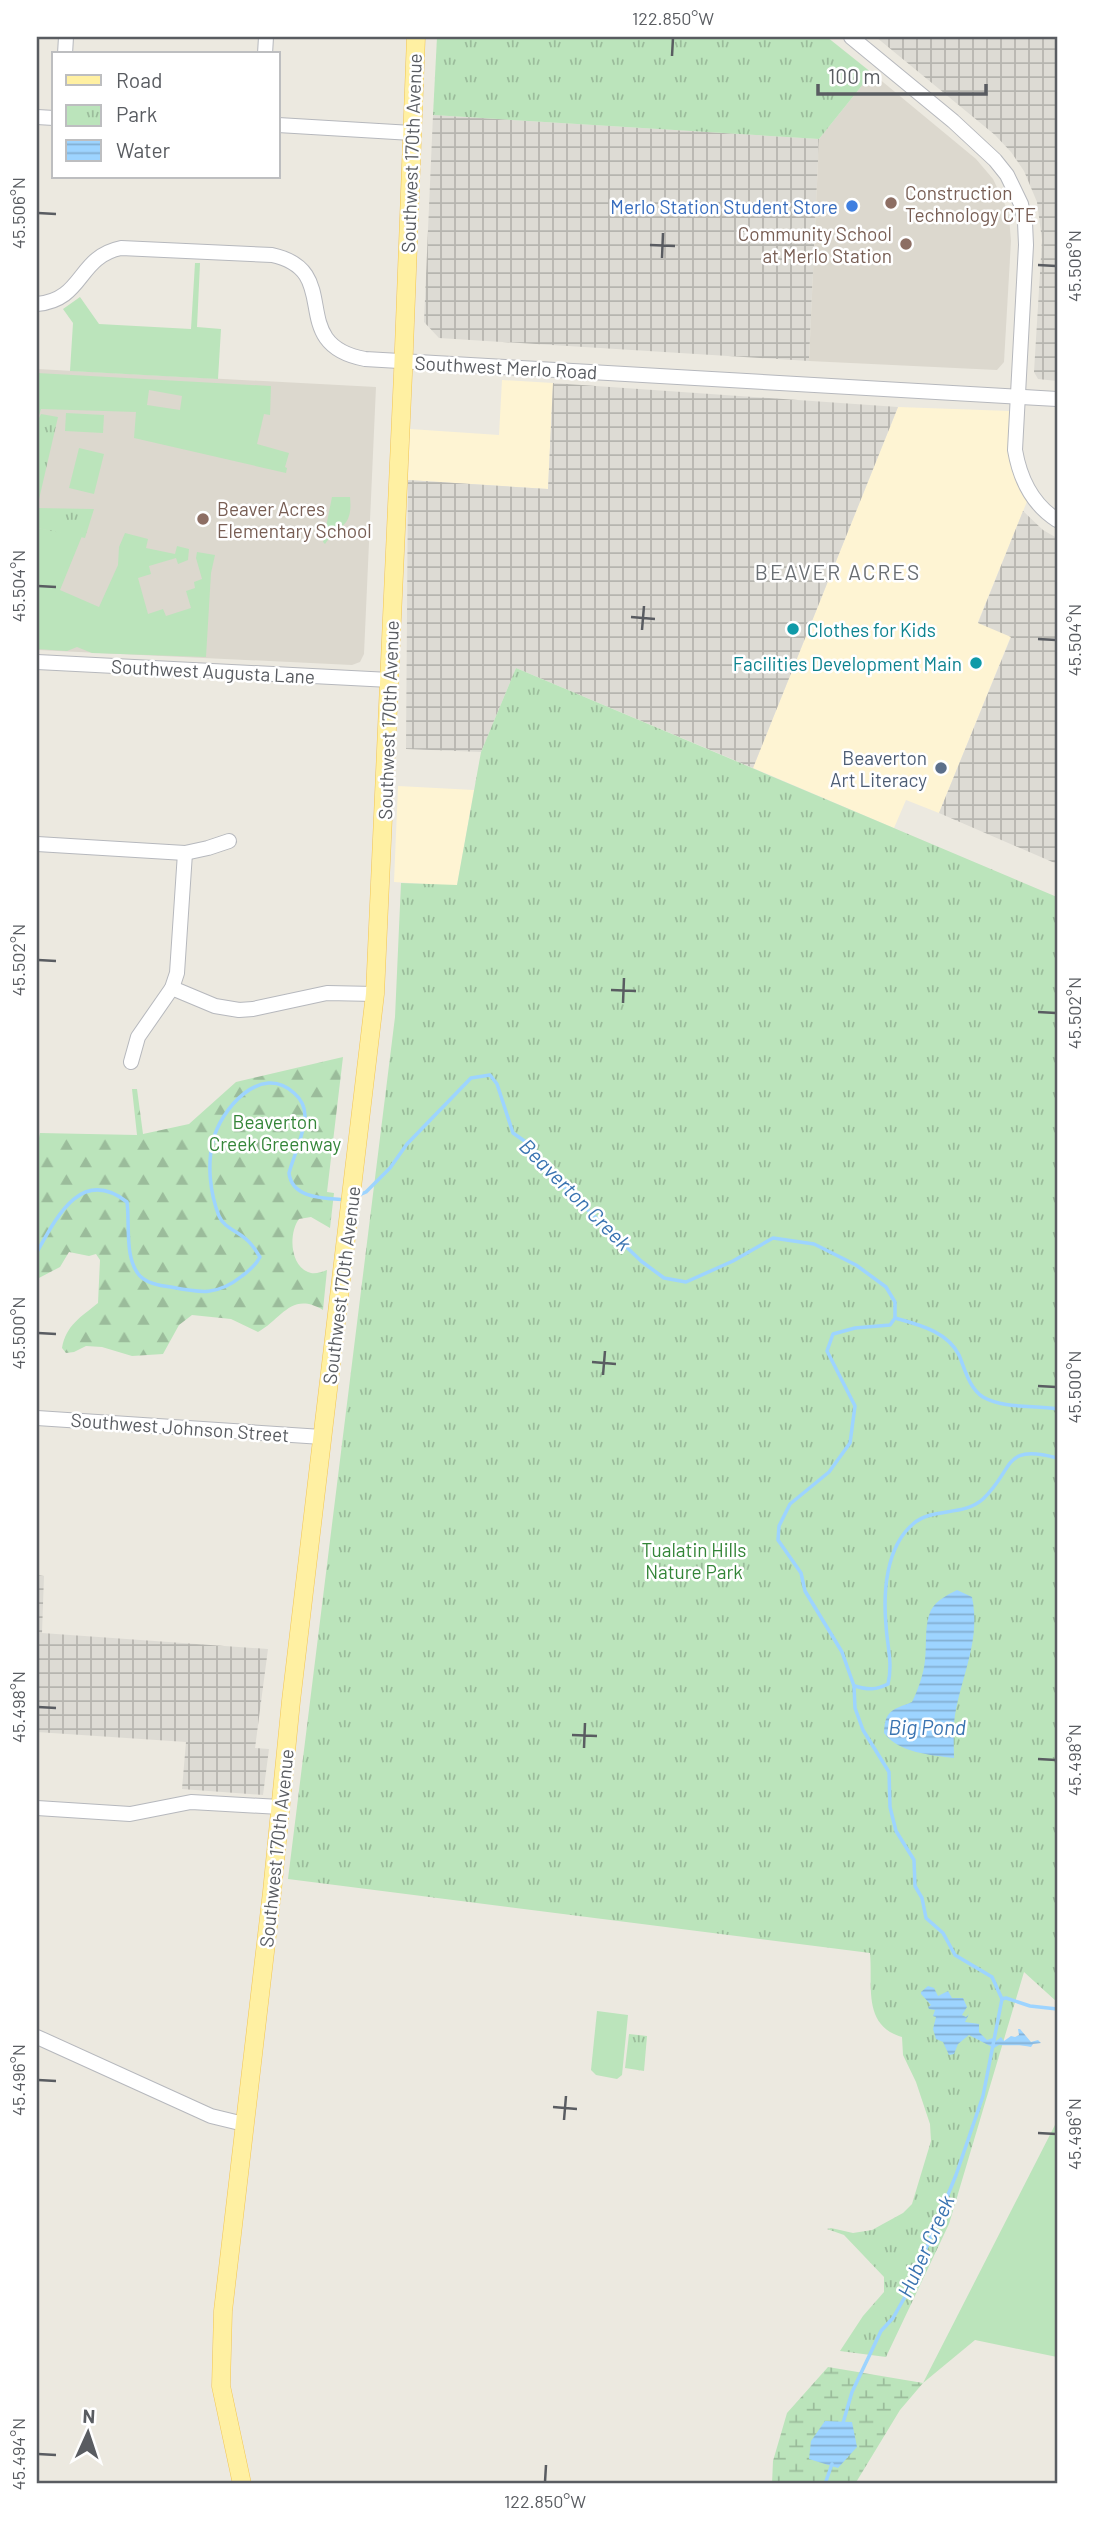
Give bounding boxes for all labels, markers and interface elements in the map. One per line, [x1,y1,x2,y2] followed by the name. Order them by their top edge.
[632,7,714,29] text: 122.850°W
[52,52,280,178] legend
[818,52,986,96] scale bar
[396,53,426,253] street label: Southwest 170th Avenue
[828,63,881,88] text: 100 m
[116,67,162,92] text: Road
[116,101,157,126] text: Park
[116,137,171,162] text: Water
[7,177,29,249] text: 45.506°N
[905,181,1036,226] place label: Construction Technology CTE
[610,195,838,218] place label: Merlo Station Student Store
[883,195,899,211] marker: Construction Technology CTE
[844,198,860,214] marker: Merlo Station Student Store
[738,222,892,267] place label: Community School at Merlo Station
[1063,230,1085,302] text: 45.506°N
[898,236,914,252] marker: Community School at Merlo Station
[414,351,598,383] street label: Southwest Merlo Road
[217,497,372,542] place label: Beaver Acres Elementary School
[195,511,211,527] marker: Beaver Acres Elementary School
[7,550,29,622] text: 45.504°N
[755,559,921,584] district label: BEAVER ACRES
[1063,604,1085,676] text: 45.504°N
[807,618,936,641] place label: Clothes for Kids
[373,620,403,820] street label: Southwest 170th Avenue
[785,621,801,637] marker: Clothes for Kids
[733,652,962,675] place label: Facilities Development Main
[110,654,316,688] street label: Southwest Augusta Lane
[968,655,984,671] marker: Facilities Development Main
[830,746,927,791] place label: Beaverton Art Literacy
[933,760,949,776] marker: Beaverton Art Literacy
[7,924,29,996] text: 45.502°N
[1063,977,1085,1049] text: 45.502°N
[209,1110,342,1155] park label: Beaverton Creek Greenway
[515,1133,638,1256] water label: Beaverton Creek
[317,1185,365,1385] street label: Southwest 170th Avenue
[7,1297,29,1369] text: 45.500°N
[1063,1351,1085,1423] text: 45.500°N
[70,1408,290,1446] street label: Southwest Johnson Street
[642,1538,746,1583] park label: Tualatin Hills Nature Park
[7,1671,29,1743] text: 45.498°N
[888,1714,966,1739] water label: Big Pond
[1063,1724,1085,1796] text: 45.498°N
[254,1748,298,1948] street label: Southwest 170th Avenue
[7,2044,29,2116] text: 45.496°N
[1063,2098,1085,2170] text: 45.496°N
[891,2190,959,2301] water label: Huber Creek
[52,2398,122,2468] north arrow
[82,2404,96,2427] text: N
[7,2418,29,2490] text: 45.494°N
[504,2490,586,2512] text: 122.850°W

